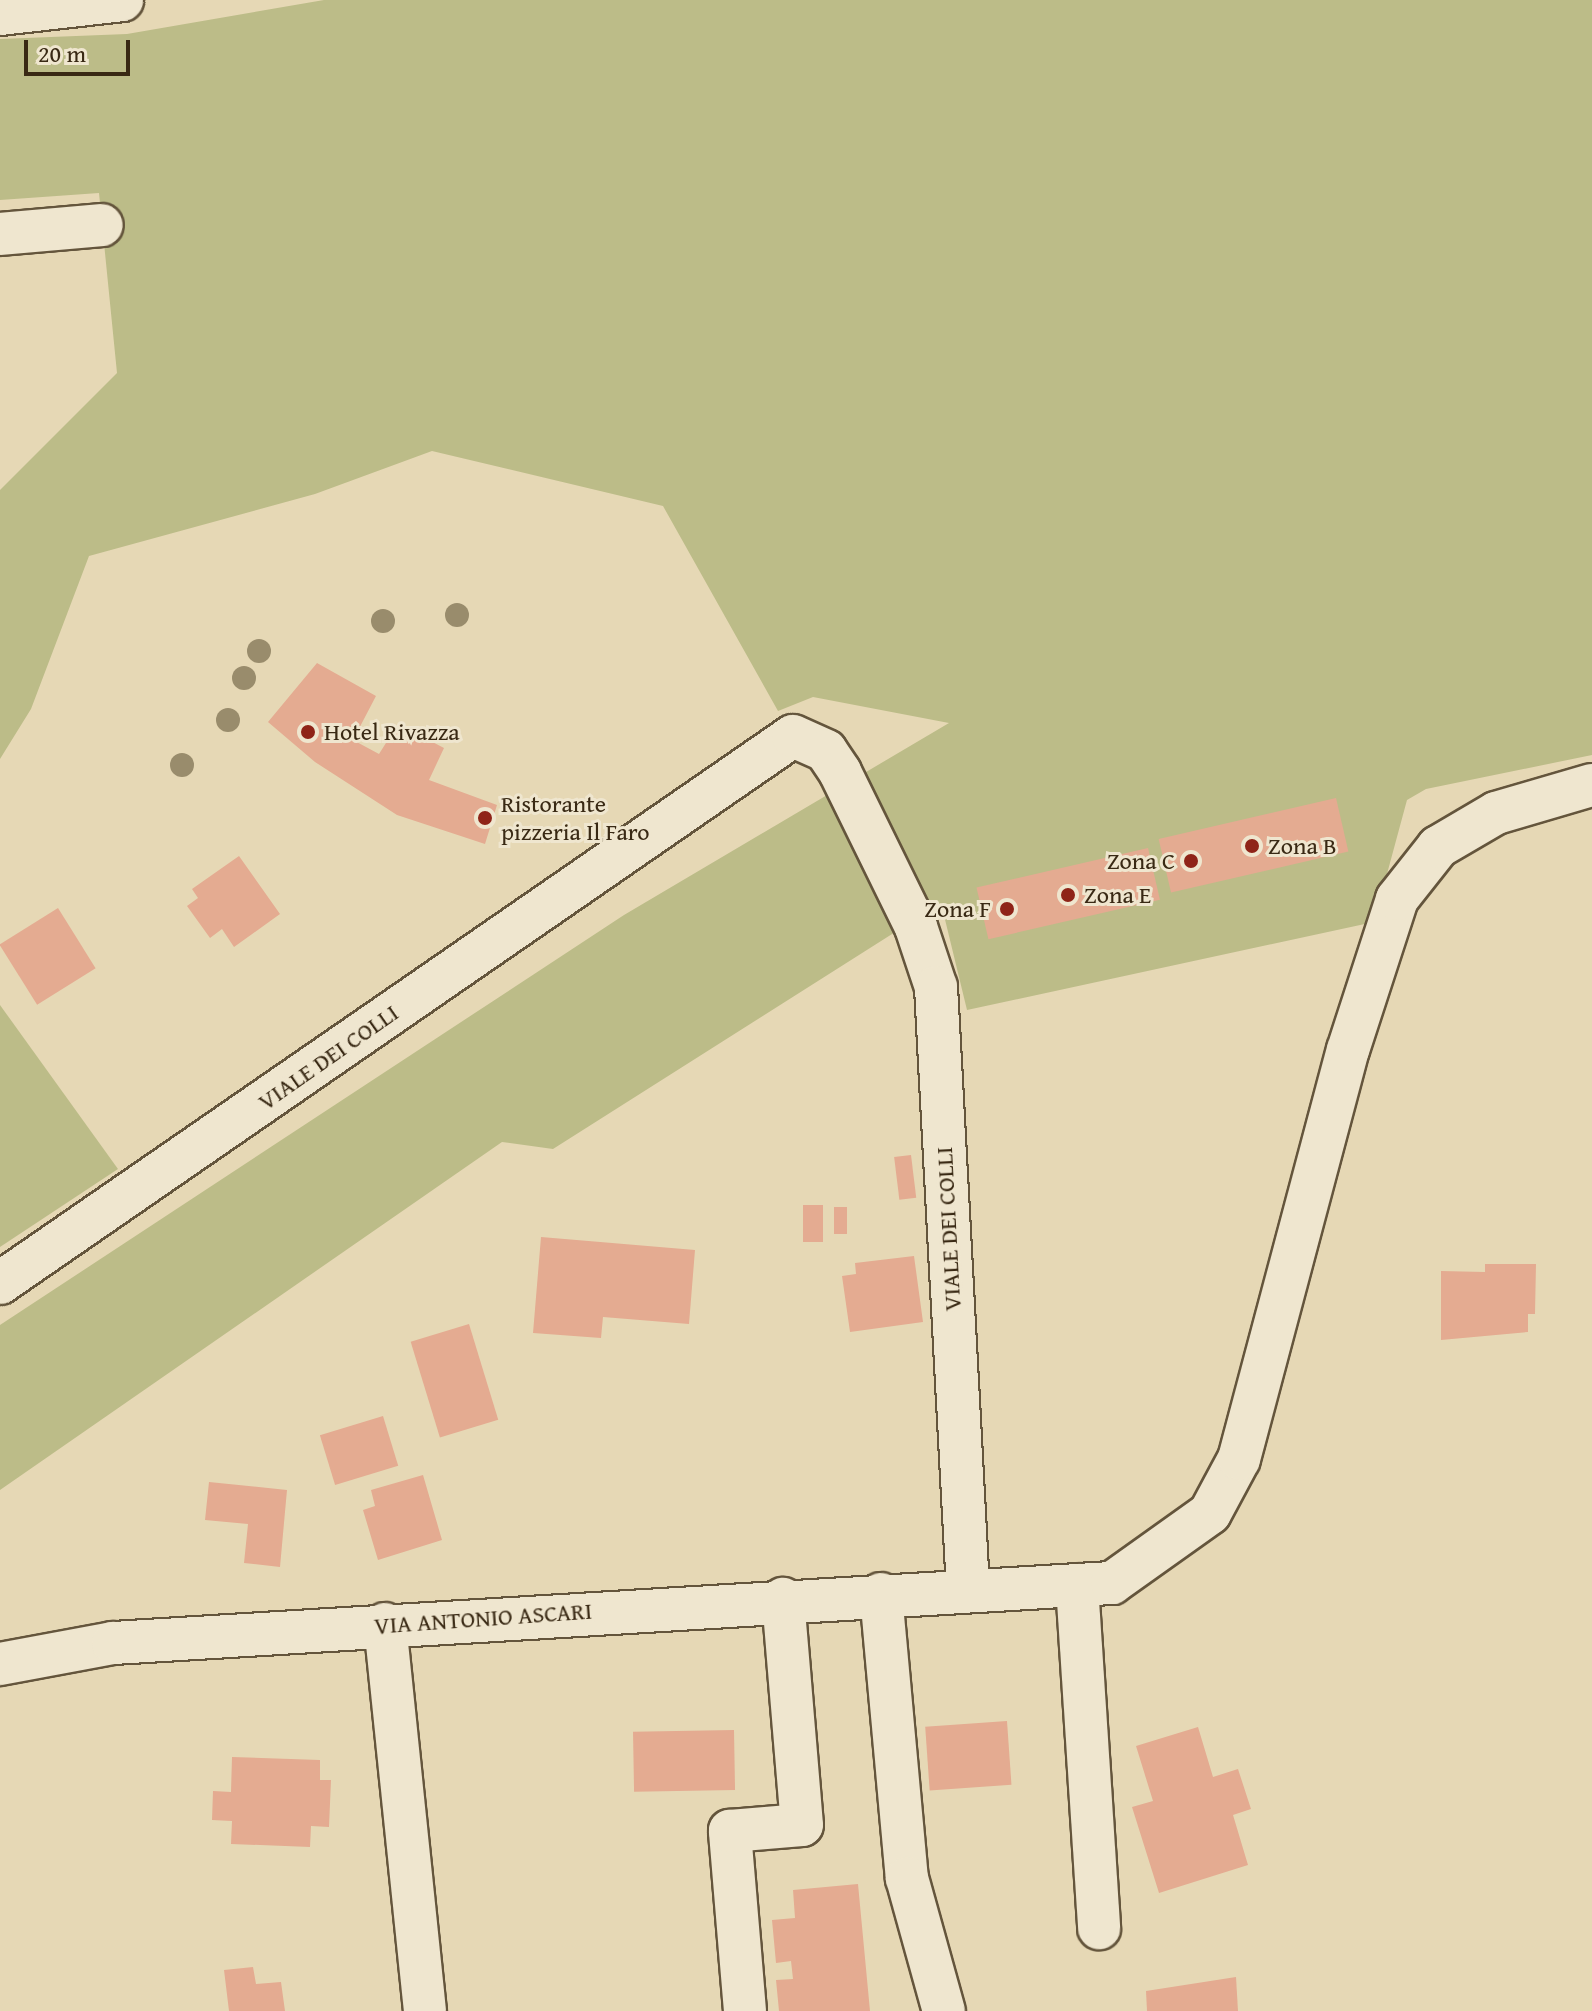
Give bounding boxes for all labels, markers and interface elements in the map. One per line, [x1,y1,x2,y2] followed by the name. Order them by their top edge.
[28,24,134,74] scale bar
[38,36,86,71] text: 20 m
[324,718,460,746] place label: Hotel Rivazza
[299,723,317,741] marker: Hotel Rivazza
[501,790,650,846] place label: Ristorante pizzeria Il Faro
[476,809,494,827] marker: Ristorante pizzeria Il Faro
[1268,832,1337,860] place label: Zona B
[1243,837,1261,855] marker: Zona B
[1107,847,1175,875] place label: Zona C
[1182,852,1200,870] marker: Zona C
[1084,881,1151,909] place label: Zona E
[1059,886,1077,904] marker: Zona E
[924,895,991,923] place label: Zona F
[998,900,1016,918] marker: Zona F
[252,998,404,1116] street label: VIALE DEI COLLI
[929,1146,967,1312] street label: VIALE DEI COLLI
[373,1596,593,1640] street label: VIA ANTONIO ASCARI

